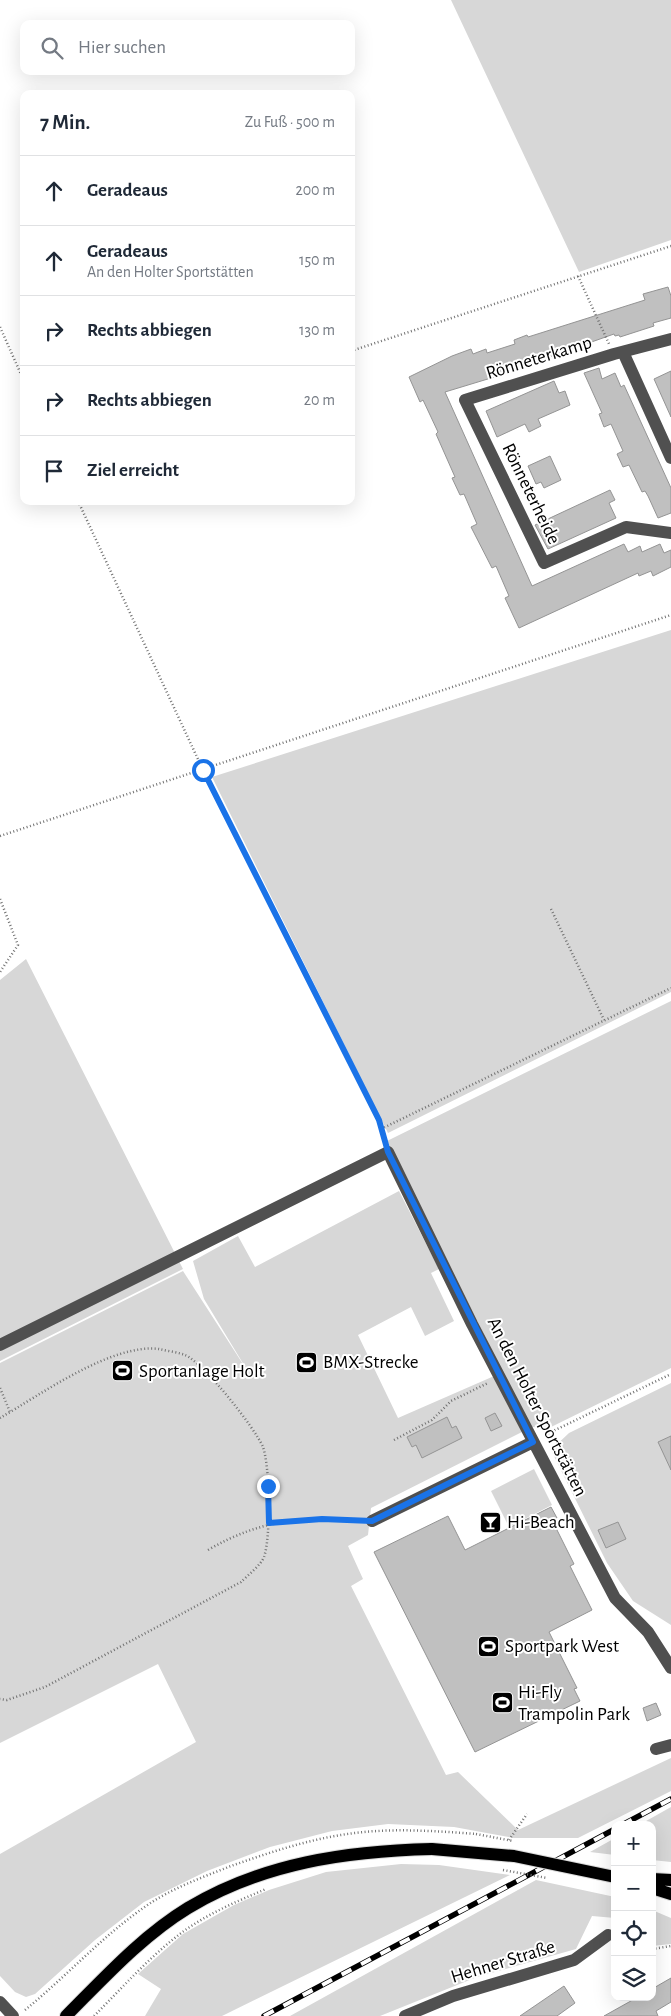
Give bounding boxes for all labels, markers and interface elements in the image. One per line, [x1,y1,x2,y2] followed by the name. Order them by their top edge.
[20,20,355,75] search box
[38,34,66,62] icon: search
[78,38,166,57] text: Hier suchen
[40,112,90,133] text: 7 Min.
[245,114,335,130] text: Zu Fuß · 500 m
[40,177,68,205] icon: ahead
[87,181,168,200] text: Geradeaus
[295,182,335,198] text: 200 m
[87,242,168,261] text: Geradeaus
[40,247,68,275] icon: ahead
[299,252,335,268] text: 150 m
[87,264,254,280] text: An den Holter Sportstätten
[40,317,68,345] icon: right
[87,321,212,340] text: Rechts abbiegen
[299,322,335,338] text: 130 m
[484,333,594,383] street label: Rönneterkamp
[40,387,68,415] icon: right
[87,391,212,410] text: Rechts abbiegen
[304,392,335,408] text: 20 m
[498,441,564,547] street label: Rönneterheide
[40,457,68,485] icon: arrive
[87,461,179,480] text: Ziel erreicht
[192,759,215,782] route start
[484,1314,590,1500] street label: An den Holter Sportstätten
[295,1350,319,1374] sports icon: BMX-Strecke
[323,1353,419,1372] place label: BMX-Strecke
[111,1359,135,1383] sports icon: Sportanlage Holt
[139,1362,265,1381] place label: Sportanlage Holt
[257,1475,280,1498] route end
[479,1510,503,1534] bar icon: Hi-Beach
[507,1513,575,1532] place label: Hi-Beach
[477,1634,501,1658] sports icon: Sportpark West
[505,1637,619,1656] place label: Sportpark West
[518,1683,630,1724] place label: Hi-Fly Trampolin Park
[490,1691,514,1715] sports icon: Hi-Fly Trampolin Park
[611,1821,656,2001] map controls
[611,1821,656,1866] button: +
[611,1866,656,1911] button: −
[611,1911,656,1956] button: locate
[449,1937,557,1987] street label: Hehner Straße
[611,1956,656,2001] button: layers

